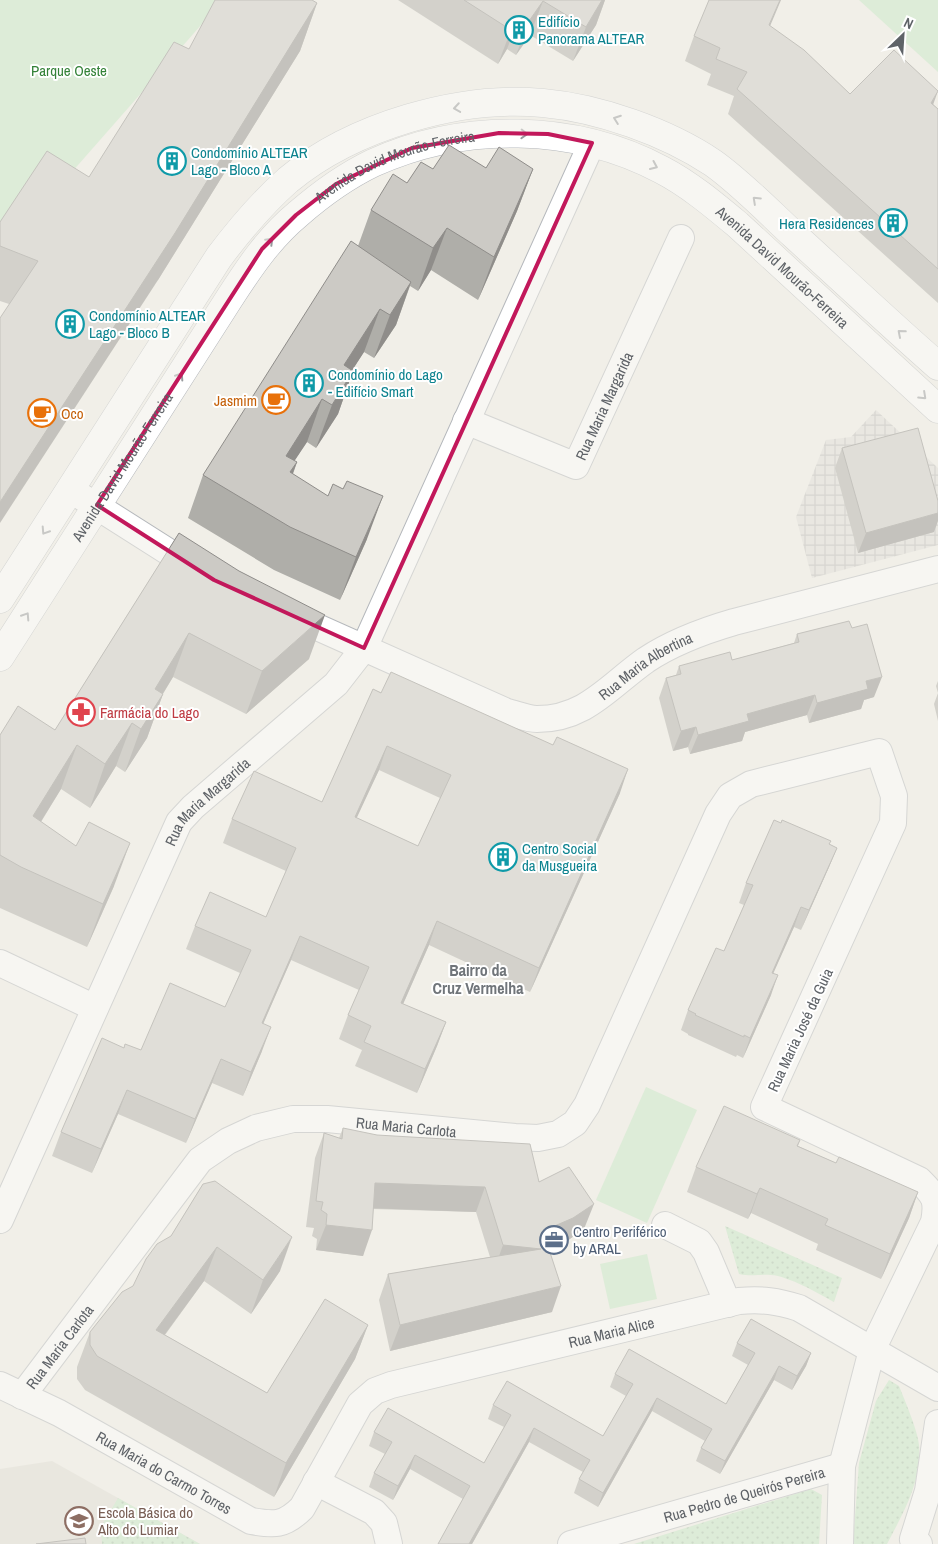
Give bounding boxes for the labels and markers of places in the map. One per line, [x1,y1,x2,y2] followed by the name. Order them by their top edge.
[538,11,645,49] place label: Edifício Panorama ALTEAR
[504,15,534,45] building icon: Edifício Panorama ALTEAR
[191,142,308,180] place label: Condomínio ALTEAR Lago - Bloco A
[157,146,187,176] building icon: Condomínio ALTEAR Lago - Bloco A
[878,208,908,238] building icon: Hera Residences
[779,213,874,234] place label: Hera Residences
[89,305,206,343] place label: Condomínio ALTEAR Lago - Bloco B
[55,309,85,339] building icon: Condomínio ALTEAR Lago - Bloco B
[328,364,443,402] place label: Condomínio do Lago - Edifício Smart
[294,368,324,398] building icon: Condomínio do Lago - Edifício Smart
[261,385,291,415] cafe icon: Jasmim
[214,390,257,411] place label: Jasmim
[27,398,57,428] cafe icon: Oco
[61,403,84,424] place label: Oco
[66,697,96,727] pharmacy icon: Farmácia do Lago
[100,702,199,723] place label: Farmácia do Lago
[522,838,597,876] place label: Centro Social da Musgueira
[488,842,518,872] building icon: Centro Social da Musgueira
[573,1221,667,1259] place label: Centro Periférico by ARAL
[539,1225,569,1255] office icon: Centro Periférico by ARAL
[97,1502,193,1540] place label: Escola Básica do Alto do Lumiar
[64,1506,94,1536] school or university icon: Escola Básica do Alto do Lumiar

